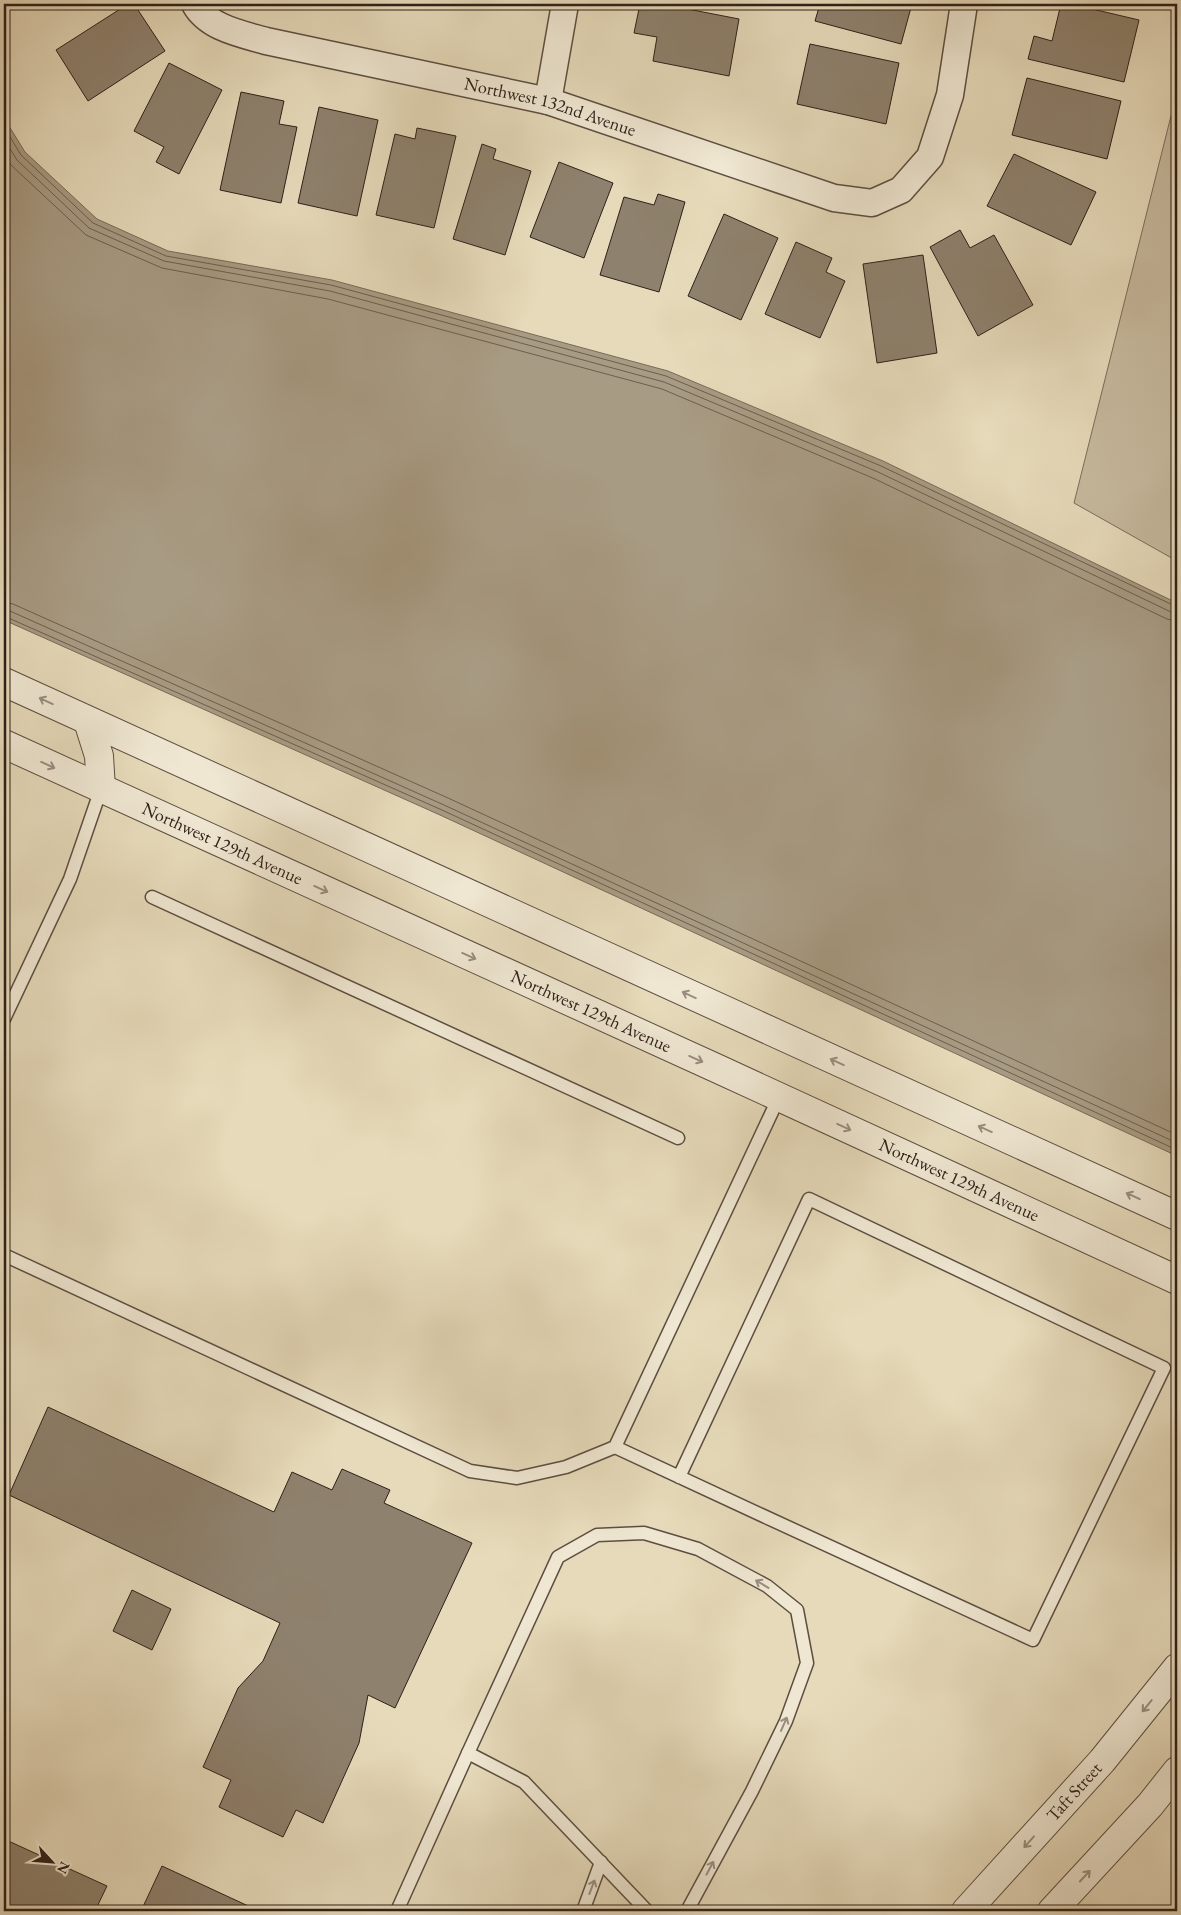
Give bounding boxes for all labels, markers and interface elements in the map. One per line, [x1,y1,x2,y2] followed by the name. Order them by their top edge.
[462,71,639,141] street label: Northwest 132nd Avenue
[39,696,54,706] one-way arrow
[40,760,55,770] one-way arrow
[139,796,307,889] street label: Northwest 129th Avenue
[313,884,328,894] one-way arrow
[461,951,476,961] one-way arrow
[507,964,675,1057] street label: Northwest 129th Avenue
[682,990,697,1000] one-way arrow
[688,1055,703,1064] one-way arrow
[830,1057,845,1067] one-way arrow
[836,1123,851,1132] one-way arrow
[978,1124,993,1134] one-way arrow
[876,1133,1043,1226] street label: Northwest 129th Avenue
[1126,1191,1141,1201] one-way arrow
[756,1579,770,1589] one-way arrow
[1141,1699,1152,1712] one-way arrow
[780,1717,790,1732] one-way arrow
[1041,1757,1107,1826] street label: Taft Street
[1023,1836,1035,1849] one-way arrow
[28,1838,78,1888] north arrow
[53,1859,74,1877] text: N
[705,1861,715,1876] one-way arrow
[1079,1869,1091,1882] one-way arrow
[588,1880,597,1895] one-way arrow

